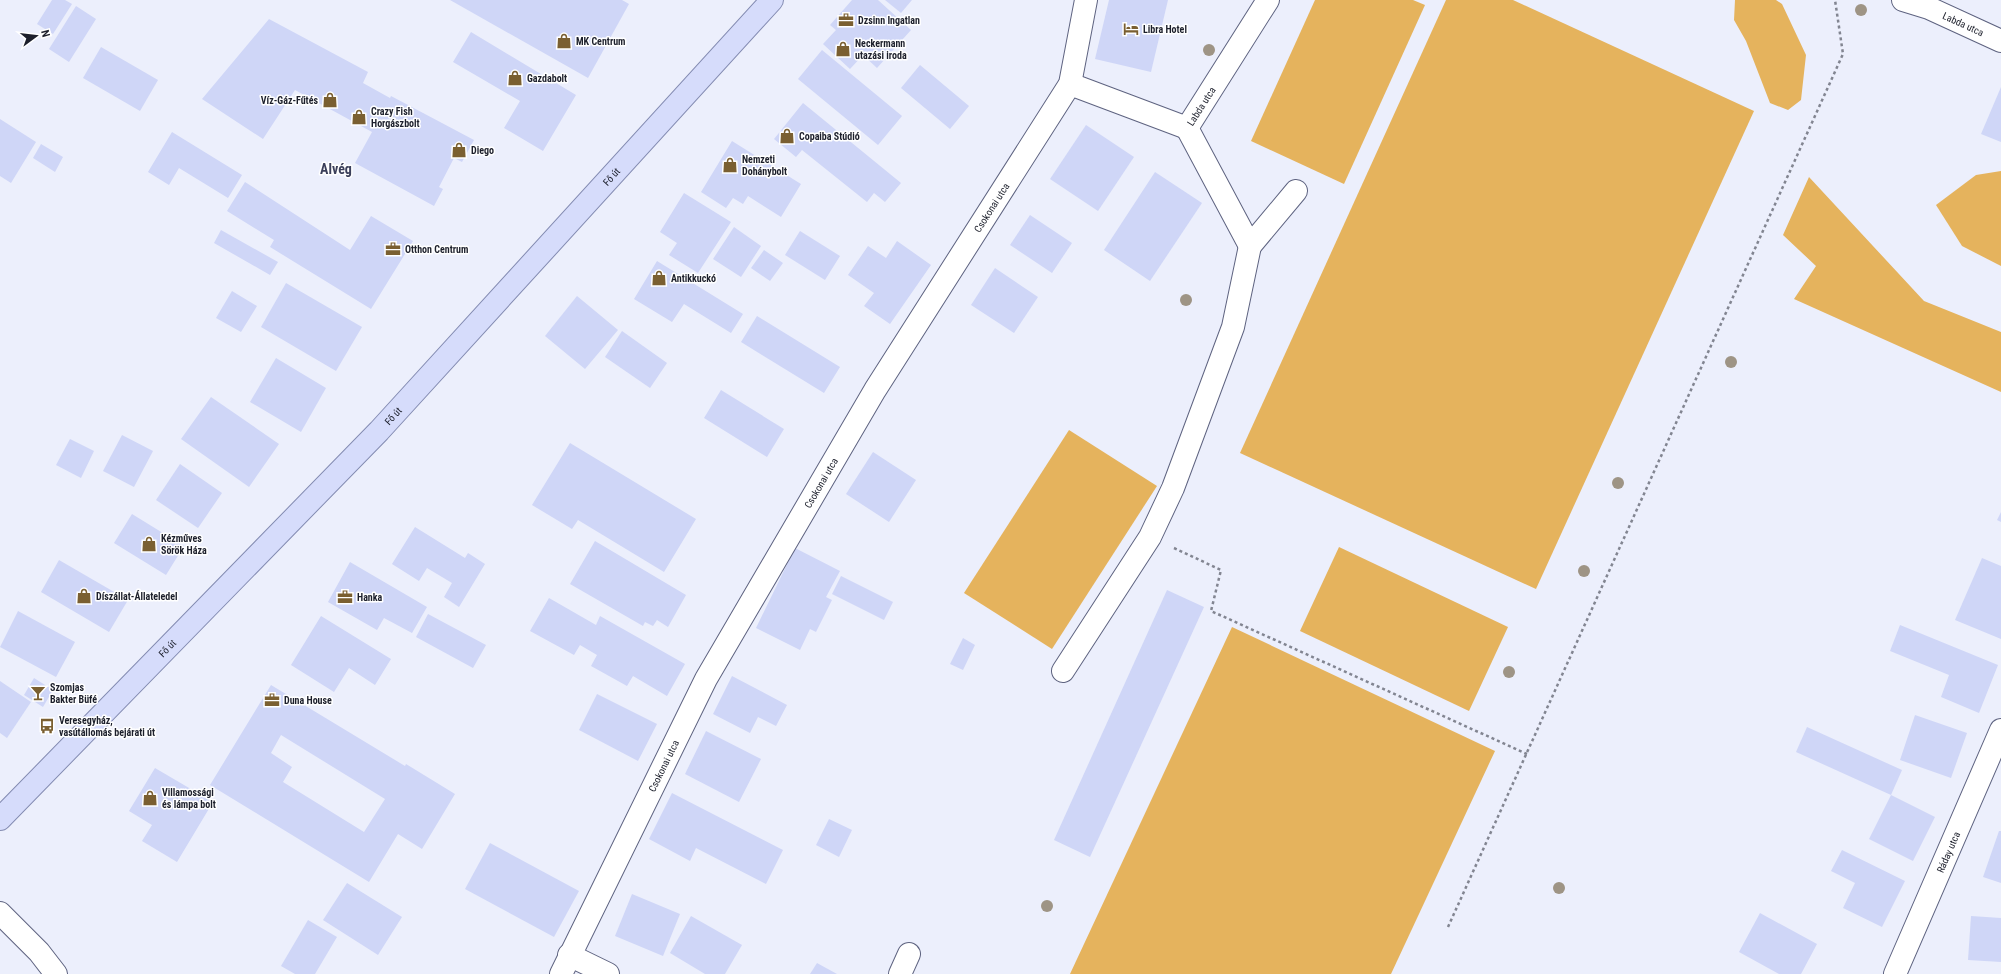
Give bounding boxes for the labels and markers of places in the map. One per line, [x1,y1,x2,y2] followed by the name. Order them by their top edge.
[837,11,855,29] office icon: Dzsinn Ingatlan
[858,15,920,26] place label: Dzsinn Ingatlan
[1122,20,1140,38] hotel icon: Libra Hotel
[1143,24,1187,35] place label: Libra Hotel
[555,32,573,50] shop icon: MK Centrum
[576,36,626,47] place label: MK Centrum
[855,38,907,61] place label: Neckermann utazási iroda
[834,40,852,58] shop icon: Neckermann utazási iroda
[506,69,524,87] shop icon: Gazdabolt
[527,73,567,84] place label: Gazdabolt
[321,91,339,109] shop icon: Víz-Gáz-Fűtés
[261,95,318,106] place label: Víz-Gáz-Fűtés
[371,106,420,129] place label: Crazy Fish Horgászbolt
[350,108,368,126] shop icon: Crazy Fish Horgászbolt
[778,127,796,145] shop icon: Copaiba Stúdió
[799,131,860,142] place label: Copaiba Stúdió
[450,141,468,159] shop icon: Diego
[471,145,494,156] place label: Diego
[742,154,787,177] place label: Nemzeti Dohánybolt
[721,156,739,174] shop icon: Nemzeti Dohánybolt
[384,240,402,258] office icon: Otthon Centrum
[405,244,468,255] place label: Otthon Centrum
[650,269,668,287] shop icon: Antikkuckó
[671,273,716,284] place label: Antikkuckó
[161,533,207,556] place label: Kézműves Sörök Háza
[140,535,158,553] shop icon: Kézműves Sörök Háza
[75,587,93,605] shop icon: Díszállat-Állateledel
[336,588,354,606] office icon: Hanka
[96,590,178,602] place label: Díszállat-Állateledel
[357,592,383,603] place label: Hanka
[50,682,97,705] place label: Szomjas Bakter Büfé
[29,684,47,702] bar icon: Szomjas Bakter Büfé
[263,691,281,709] office icon: Duna House
[284,695,332,706] place label: Duna House
[59,715,155,738] place label: Veresegyház, vasútállomás bejárati út
[38,717,56,735] bus stop icon: Veresegyház, vasútállomás bejárati út
[162,787,216,810] place label: Villamossági és lámpa bolt
[141,789,159,807] shop icon: Villamossági és lámpa bolt

